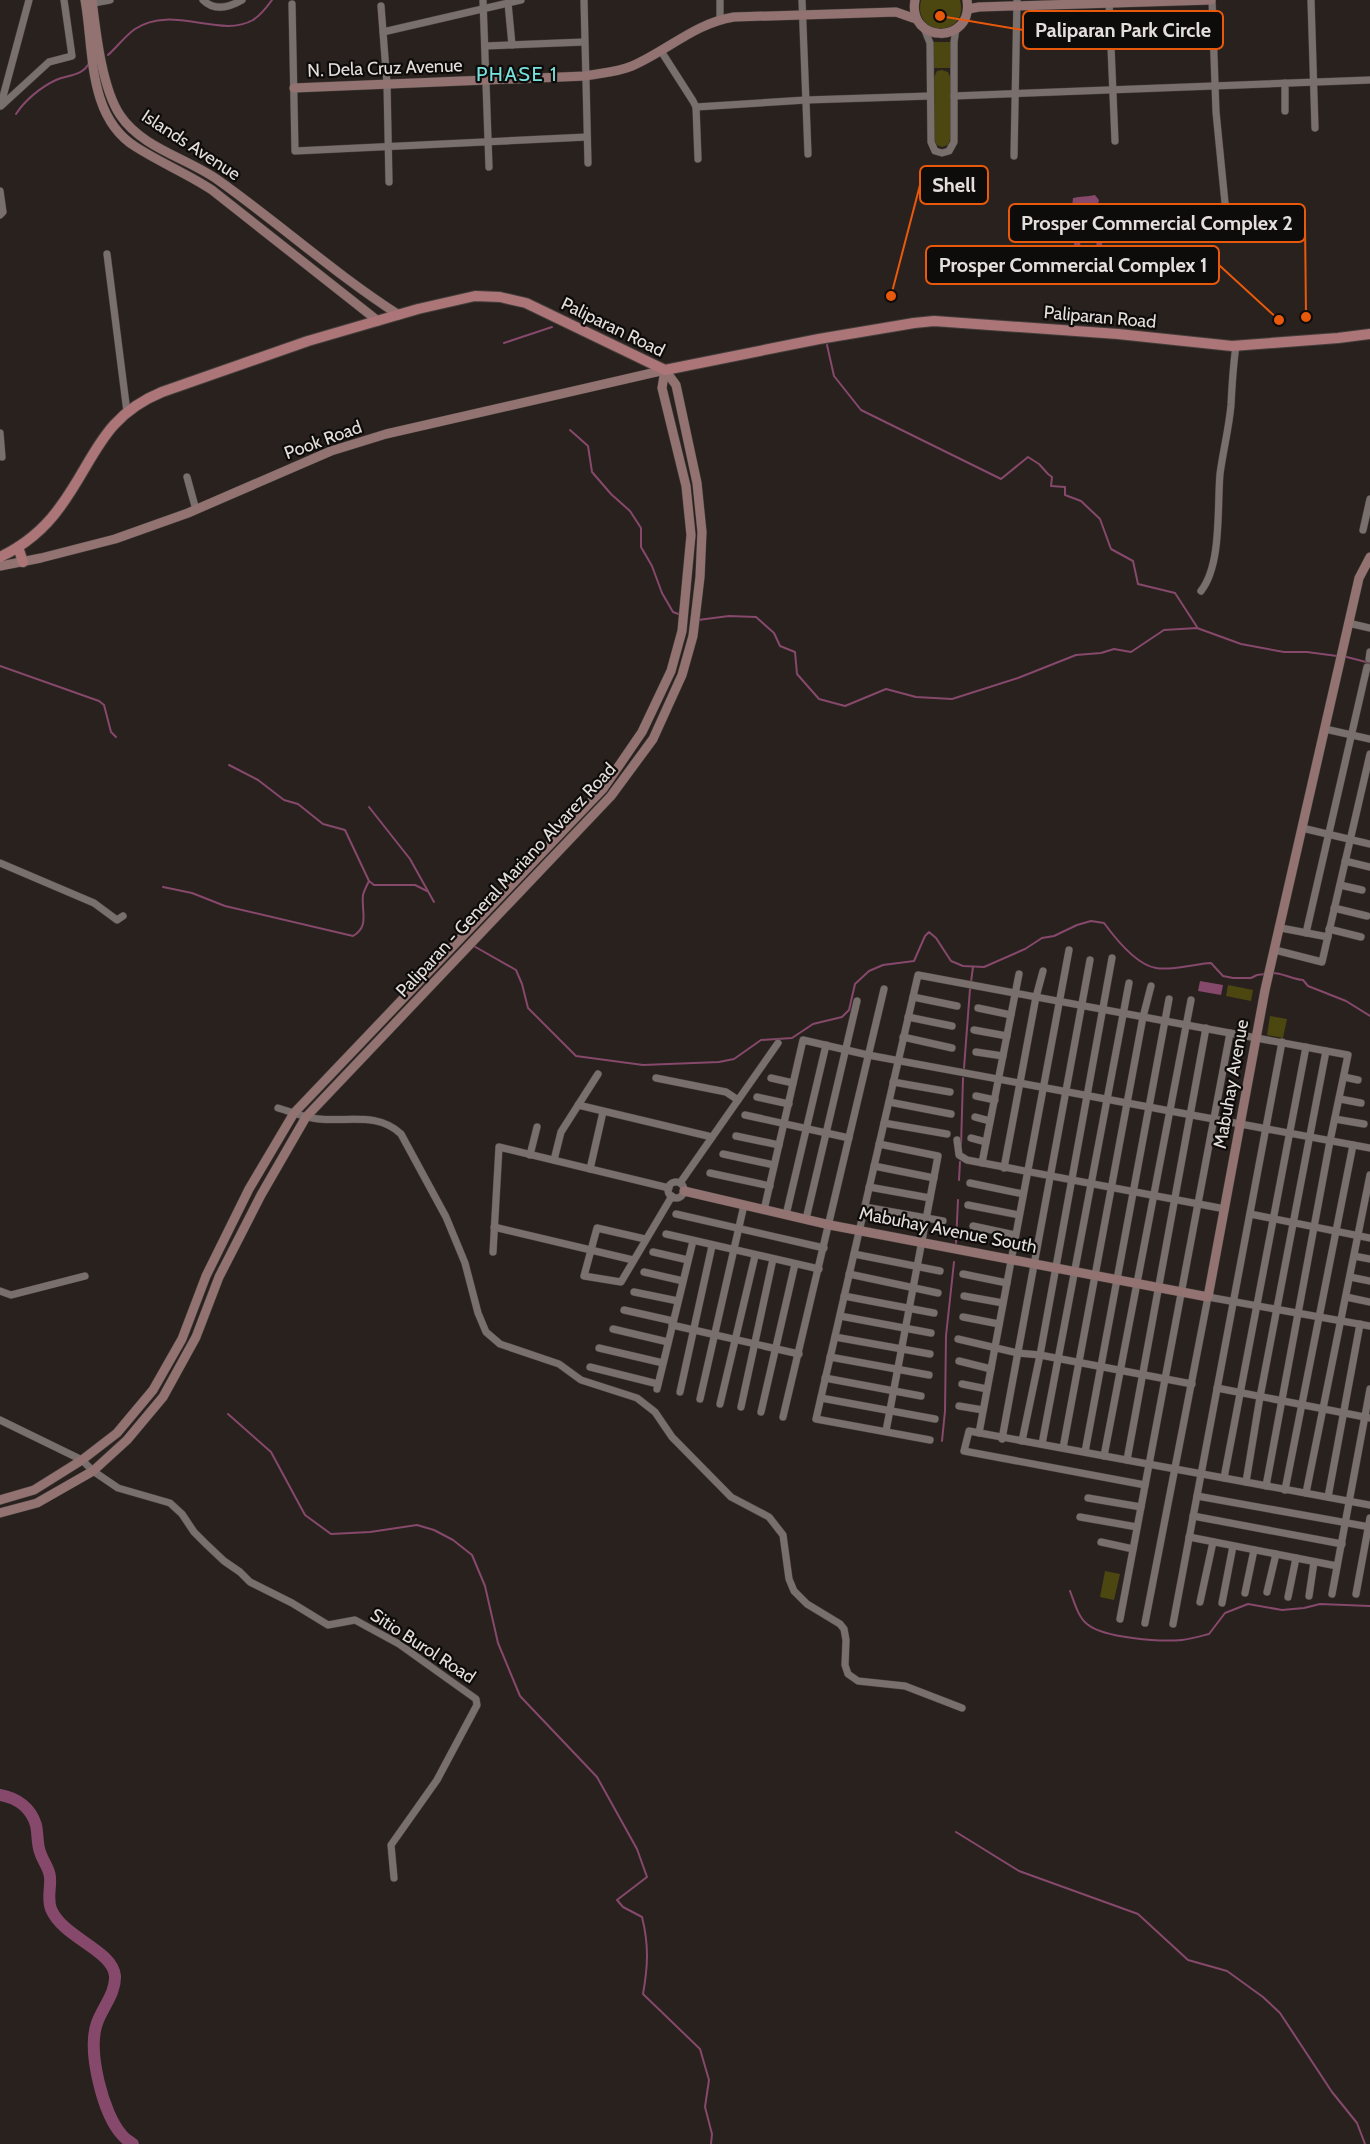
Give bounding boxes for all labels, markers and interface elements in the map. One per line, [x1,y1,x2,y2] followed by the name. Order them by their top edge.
[1023,11,1223,49] callout: Paliparan Park Circle
[1035,18,1211,42] text: Paliparan Park Circle
[307,54,463,82] street label: N. Dela Cruz Avenue
[476,62,558,86] district label: PHASE 1
[137,105,245,185] street label: Islands Avenue
[920,166,988,204] callout: Shell
[932,173,976,197] text: Shell
[1009,204,1305,242] callout: Prosper Commercial Complex 2
[1021,211,1293,235] text: Prosper Commercial Complex 2
[926,246,1219,284] callout: Prosper Commercial Complex 1
[939,253,1207,277] text: Prosper Commercial Complex 1
[557,292,669,362] street label: Paliparan Road
[1043,301,1157,333] street label: Paliparan Road
[281,416,365,464] street label: Pook Road
[391,758,621,1002] street label: Paliparan - General Mariano Alvarez Road
[1209,1018,1253,1150] street label: Mabuhay Avenue
[857,1202,1039,1258] street label: Mabuhay Avenue South
[366,1604,480,1688] street label: Sitio Burol Road

